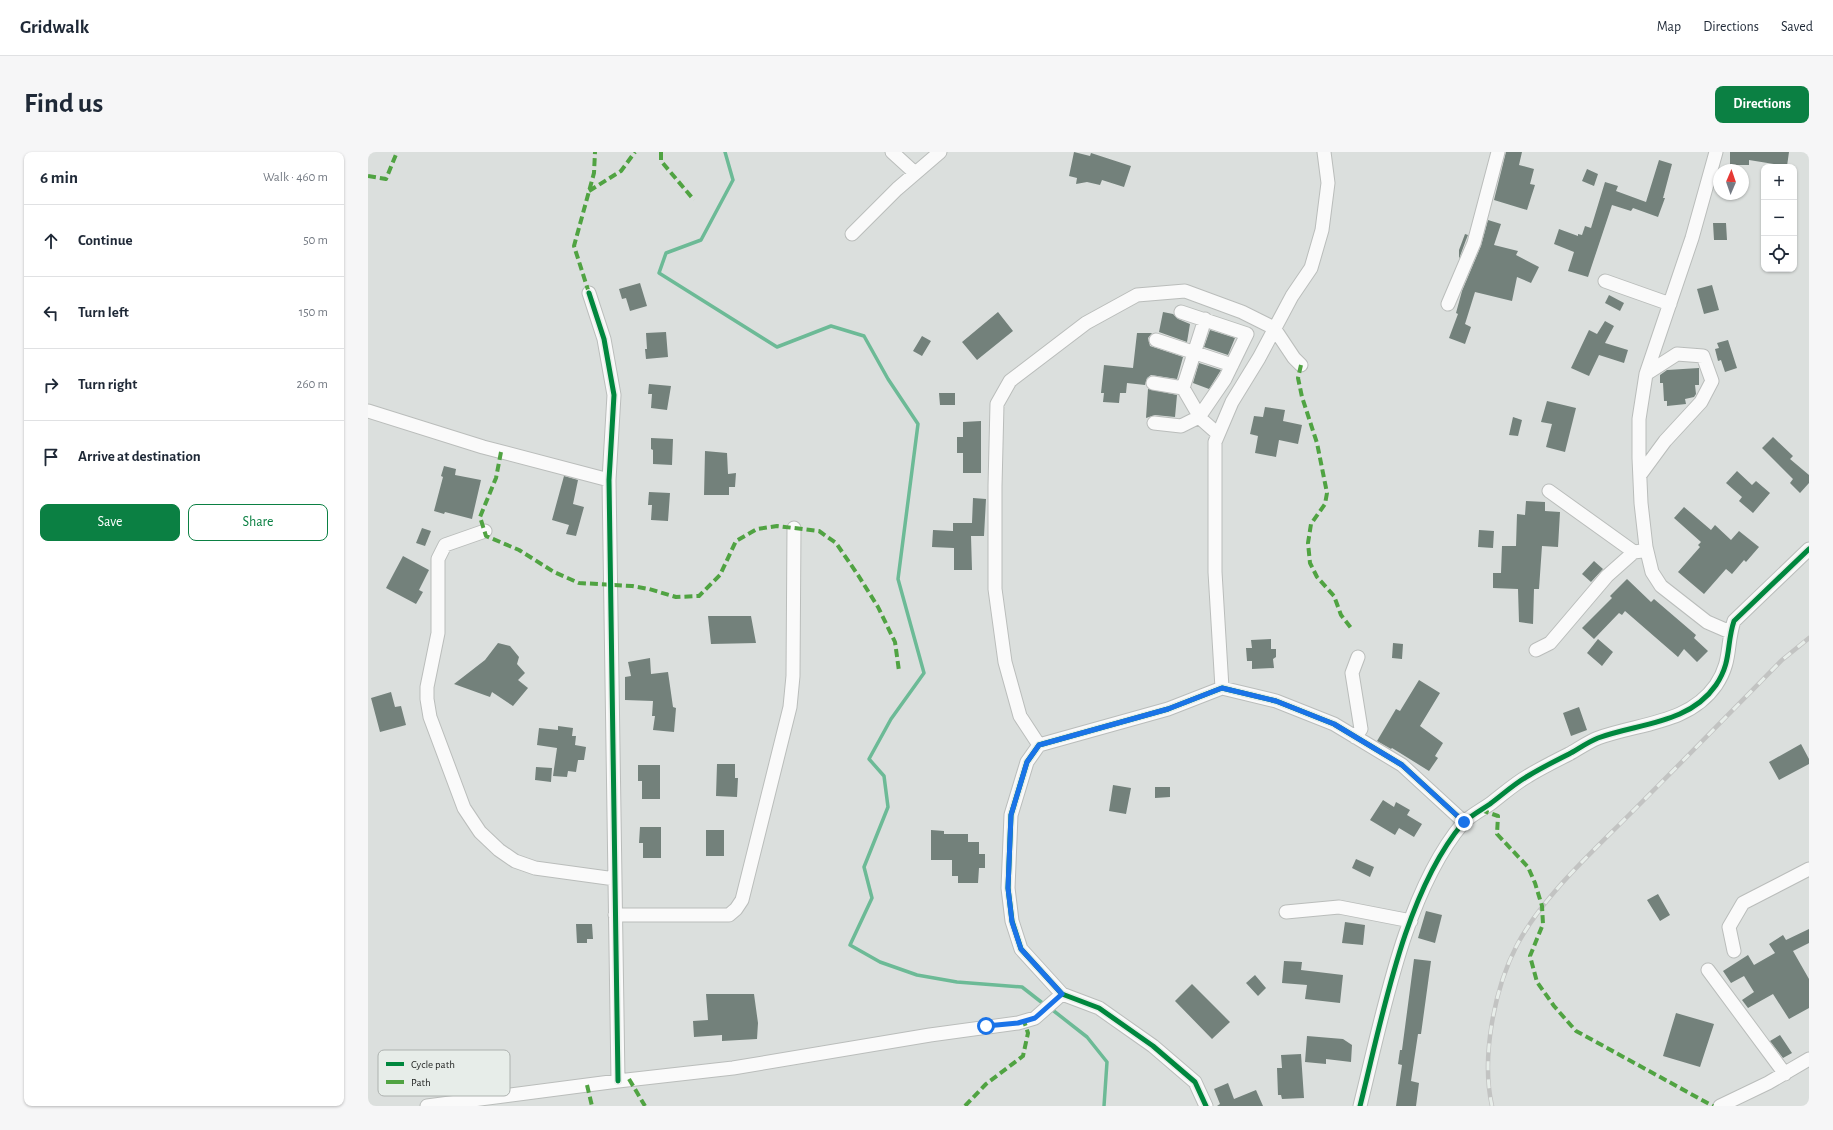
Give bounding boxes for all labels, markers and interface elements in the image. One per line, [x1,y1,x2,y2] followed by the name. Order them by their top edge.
[20,18,89,37] text: Gridwalk
[1657,20,1681,34] text: Map
[1703,20,1759,34] text: Directions
[1781,20,1813,34] text: Saved
[1715,86,1809,123] button: Directions
[24,90,103,118] text: Find us
[1713,164,1749,200] north arrow
[1761,164,1797,272] map controls
[1761,164,1797,200] button: +
[40,169,78,186] text: 6 min
[263,171,328,184] text: Walk · 460 m
[1761,200,1797,236] button: −
[40,230,62,252] icon: ahead
[78,233,133,248] text: Continue
[303,234,328,247] text: 50 m
[1761,236,1797,272] button: locate
[40,302,62,324] icon: left
[78,305,129,320] text: Turn left
[299,306,328,319] text: 150 m
[40,374,62,396] icon: right
[78,377,137,392] text: Turn right
[297,378,328,391] text: 260 m
[40,446,62,468] icon: arrive
[78,449,201,464] text: Arrive at destination
[40,504,180,541] button: Save
[188,504,328,541] button: Share
[1455,813,1473,831] route end
[977,1017,995,1035] route start
[378,1050,510,1096] legend
[411,1059,455,1070] text: Cycle path
[411,1077,431,1088] text: Path

